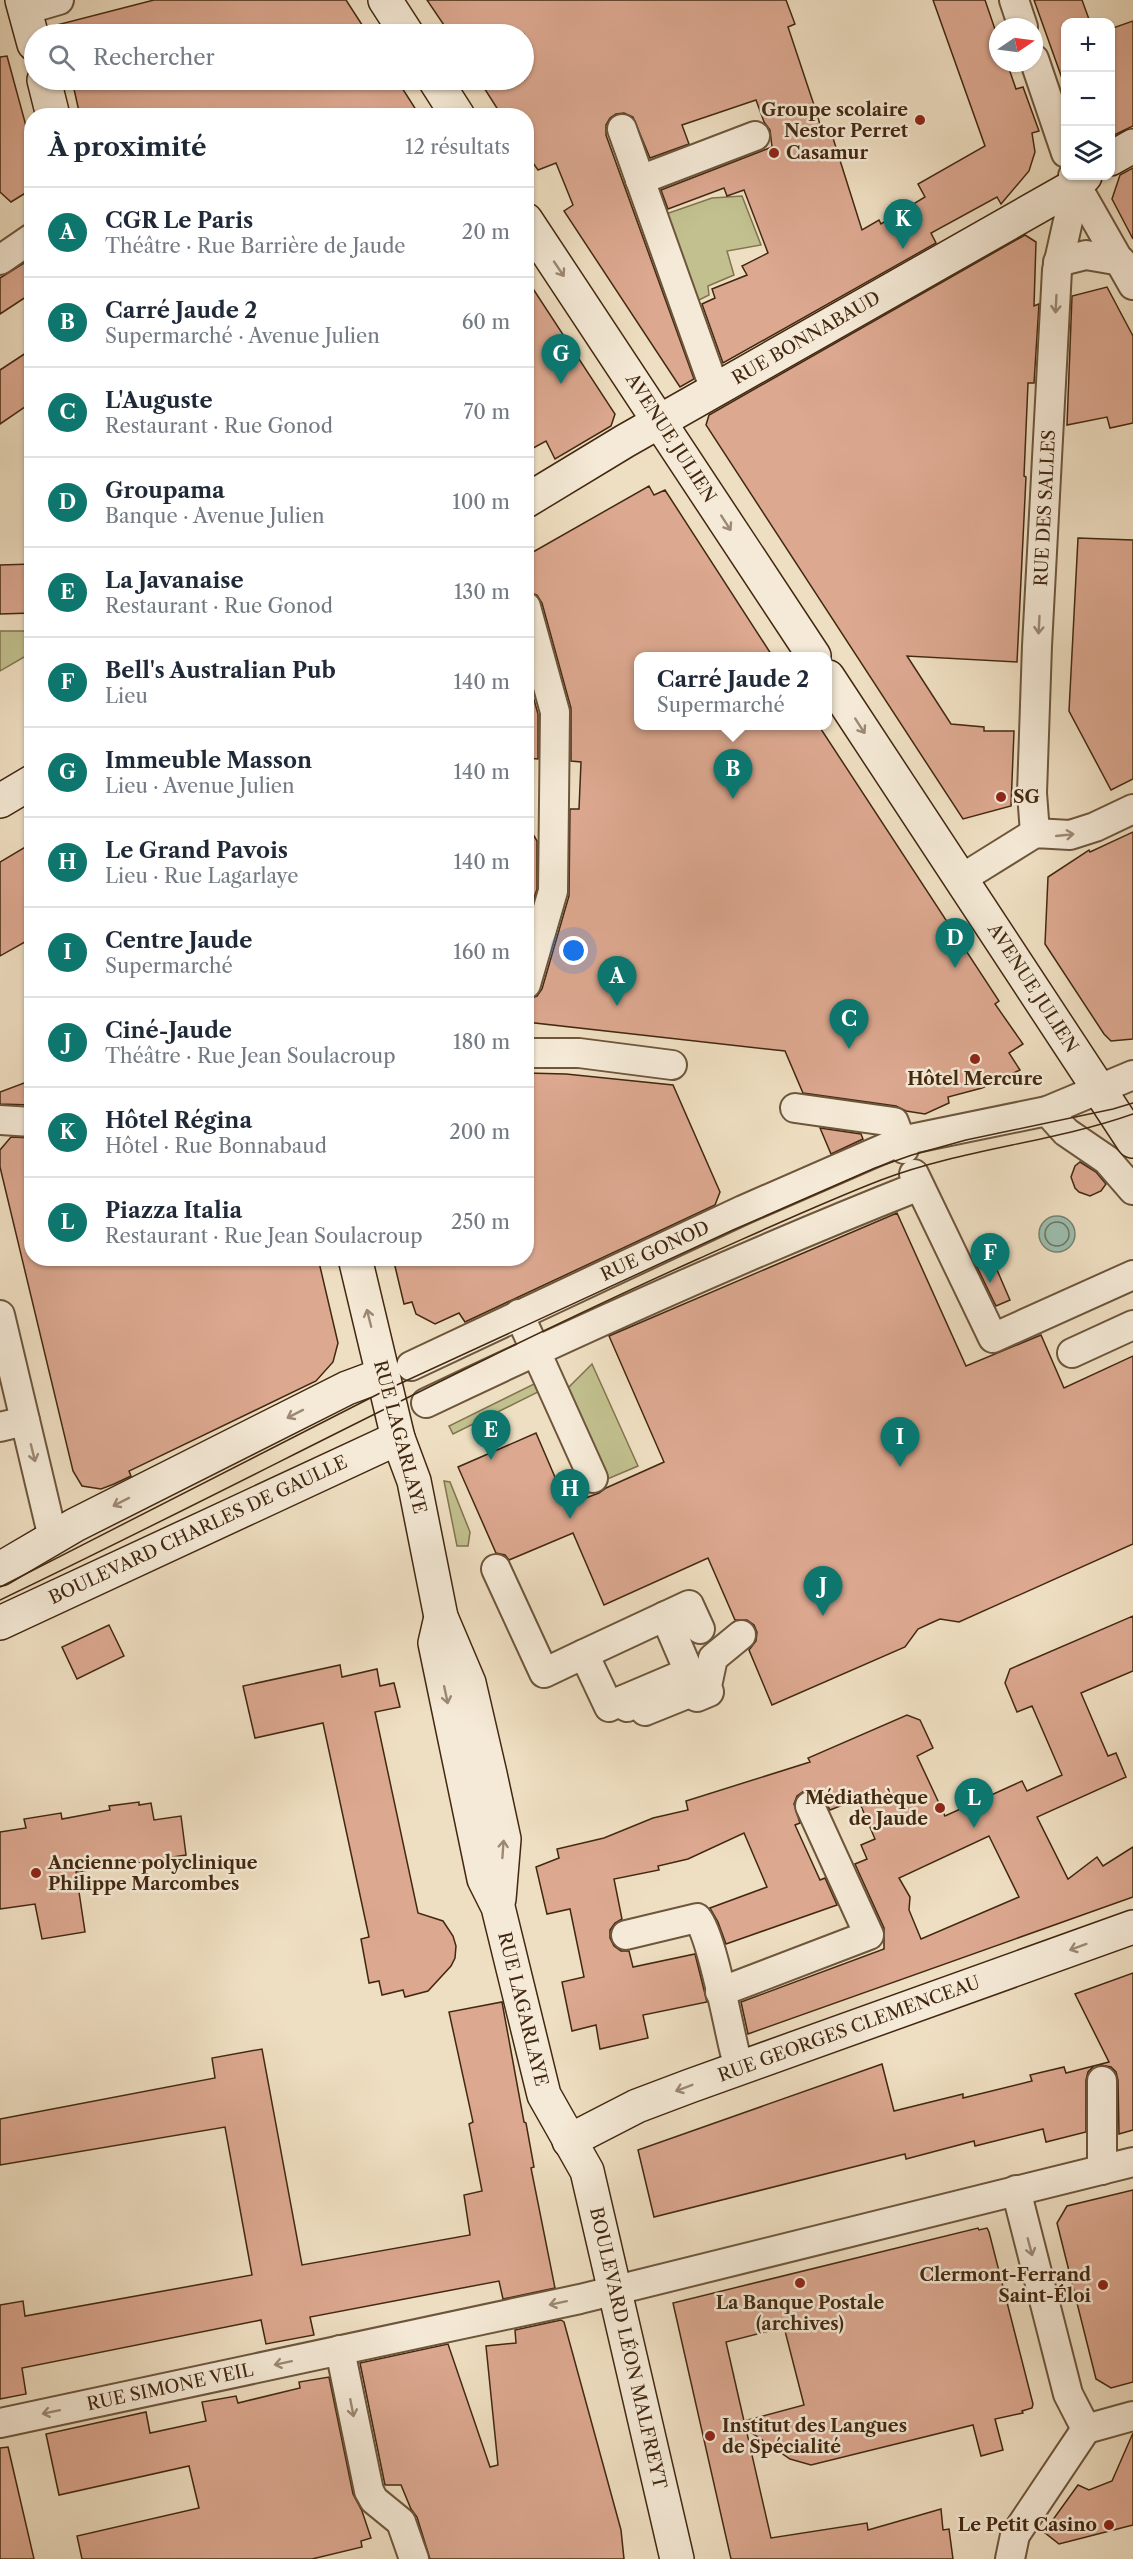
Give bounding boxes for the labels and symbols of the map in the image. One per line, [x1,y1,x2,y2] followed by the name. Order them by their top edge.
[989,18,1043,72] north arrow
[761,99,909,142] place label: Groupe scolaire Nestor Perret
[913,113,927,127] marker: Groupe scolaire Nestor Perret
[786,142,868,164] place label: Casamur
[767,146,781,160] marker: Casamur
[884,200,922,249] pin: K
[553,260,565,276] one-way arrow
[728,287,884,389] street label: RUE BONNABAUD
[1050,294,1061,313] one-way arrow
[542,334,580,384] pin: G
[621,368,721,507] street label: AVENUE JULIEN
[1030,429,1060,587] street label: RUE DES SALLES
[720,515,732,531] one-way arrow
[1033,614,1044,634] one-way arrow
[854,717,866,733] one-way arrow
[714,750,752,799] pin: B
[1013,786,1040,808] place label: SG
[994,790,1008,804] marker: SG
[1055,829,1075,840] one-way arrow
[936,918,974,968] pin: D
[983,918,1083,1057] street label: AVENUE JULIEN
[559,936,588,965] your location
[598,956,636,1006] pin: A
[830,1000,868,1049] pin: C
[968,1052,982,1066] marker: Hôtel Mercure
[907,1068,1043,1090] place label: Hôtel Mercure
[597,1216,713,1286] street label: RUE GONOD
[970,1234,1010,1283] pin: F
[363,1309,375,1328] one-way arrow
[369,1358,431,1516] street label: RUE LAGARLAYE
[286,1409,304,1420] one-way arrow
[472,1410,510,1460] pin: E
[880,1418,920,1467] pin: I
[28,1444,40,1463] one-way arrow
[45,1451,351,1609] street label: BOULEVARD CHARLES DE GAULLE
[550,1470,590,1519] pin: H
[112,1497,130,1509] one-way arrow
[804,1566,842,1616] pin: J
[441,1684,452,1704] one-way arrow
[954,1778,994,1828] pin: L
[805,1787,928,1830] place label: Médiathèque de Jaude
[933,1801,947,1815] marker: Médiathèque de Jaude
[498,1839,509,1859] one-way arrow
[47,1852,258,1895] place label: Ancienne polyclinique Philippe Marcombes
[29,1866,43,1880] marker: Ancienne polyclinique Philippe Marcombes
[493,1930,553,2088] street label: RUE LAGARLAYE
[1069,1942,1088,1953] one-way arrow
[715,1971,983,2087] street label: RUE GEORGES CLEMENCEAU
[675,2083,694,2094] one-way arrow
[585,2205,672,2491] street label: BOULEVARD LÉON MALFREYT
[1025,2237,1036,2256] one-way arrow
[919,2264,1092,2307] place label: Clermont-Ferrand Saint-Éloi
[793,2276,807,2290] marker: La Banque Postale (archives)
[1096,2278,1110,2292] marker: Clermont-Ferrand Saint-Éloi
[716,2292,885,2335] place label: La Banque Postale (archives)
[549,2298,568,2310] one-way arrow
[274,2357,293,2369] one-way arrow
[85,2359,255,2415] street label: RUE SIMONE VEIL
[347,2397,358,2417] one-way arrow
[42,2407,61,2418] one-way arrow
[722,2415,907,2458] place label: Institut des Langues de Spécialité
[703,2429,717,2443] marker: Institut des Langues de Spécialité
[958,2514,1097,2536] place label: Le Petit Casino
[1102,2518,1116,2532] marker: Le Petit Casino

